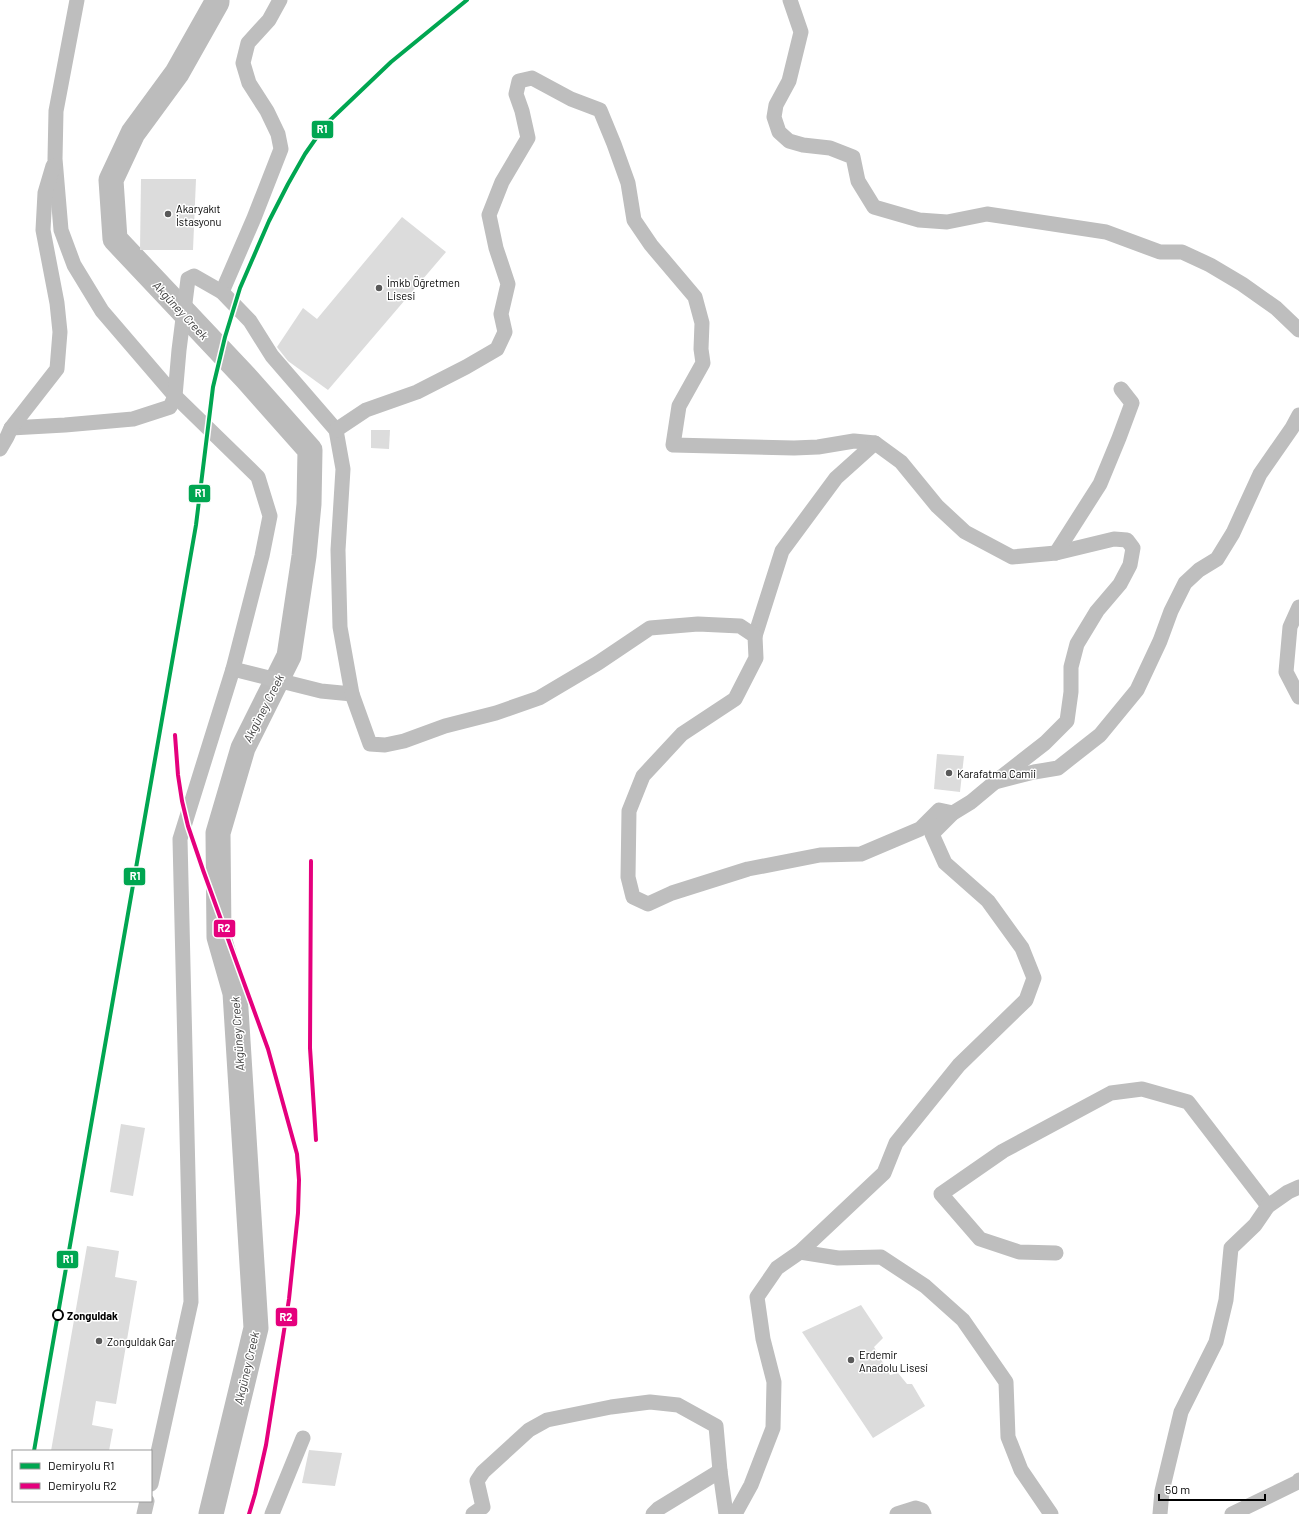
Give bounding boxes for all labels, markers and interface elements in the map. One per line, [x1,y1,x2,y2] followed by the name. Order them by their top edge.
[311,120,334,139] line badge: R1
[317,122,327,135] text: R1
[176,202,222,228] place label: Akaryakıt İstasyonu
[163,209,173,219] marker: Akaryakıt İstasyonu
[387,275,460,302] place label: İmkb Öğretmen Lisesi
[150,278,212,342] water label: Akgüney Creek
[374,283,384,293] marker: İmkb Öğretmen Lisesi
[188,484,211,503] line badge: R1
[195,486,205,499] text: R1
[240,671,286,744] water label: Akgüney Creek
[957,767,1036,780] place label: Karafatma Camii
[944,768,954,778] marker: Karafatma Camii
[123,867,146,886] line badge: R1
[130,869,140,882] text: R1
[213,919,236,938] line badge: R2
[218,921,230,934] text: R2
[227,996,247,1072] water label: Akgüney Creek
[56,1250,79,1269] line badge: R1
[63,1252,73,1265] text: R1
[275,1307,298,1327] line badge: R2
[52,1309,64,1321] marker: Zonguldak
[67,1309,118,1322] place label: Zonguldak
[280,1310,292,1323] text: R2
[231,1330,261,1406] water label: Akgüney Creek
[107,1335,175,1348] place label: Zonguldak Gar
[94,1336,104,1346] marker: Zonguldak Gar
[859,1348,928,1374] place label: Erdemir Anadolu Lisesi
[846,1355,856,1365] marker: Erdemir Anadolu Lisesi
[12,1450,152,1502] legend
[48,1458,115,1472] text: Demiryolu R1
[1159,1476,1265,1502] scale bar
[48,1478,117,1492] text: Demiryolu R2
[1165,1482,1190,1496] text: 50 m

